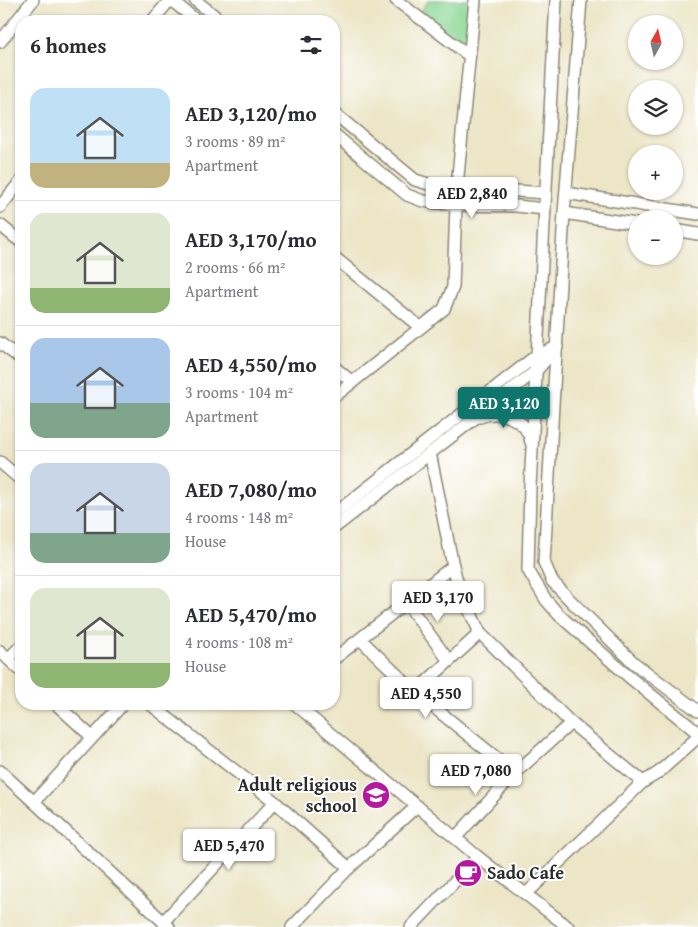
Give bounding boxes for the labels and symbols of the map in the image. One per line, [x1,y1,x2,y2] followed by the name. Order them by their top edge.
[628,15,682,70] north arrow
[415,176,529,219] pin: AED 2,840
[447,386,561,429] pin: AED 3,120
[381,580,495,623] pin: AED 3,170
[369,676,483,719] pin: AED 4,550
[419,754,533,796] pin: AED 7,080
[238,771,357,819] place label: Adult religious school
[361,780,391,810] school or university icon: Adult religious school
[172,828,286,871] pin: AED 5,470
[453,858,483,888] cafe icon: Sado Cafe
[487,859,564,886] place label: Sado Cafe

